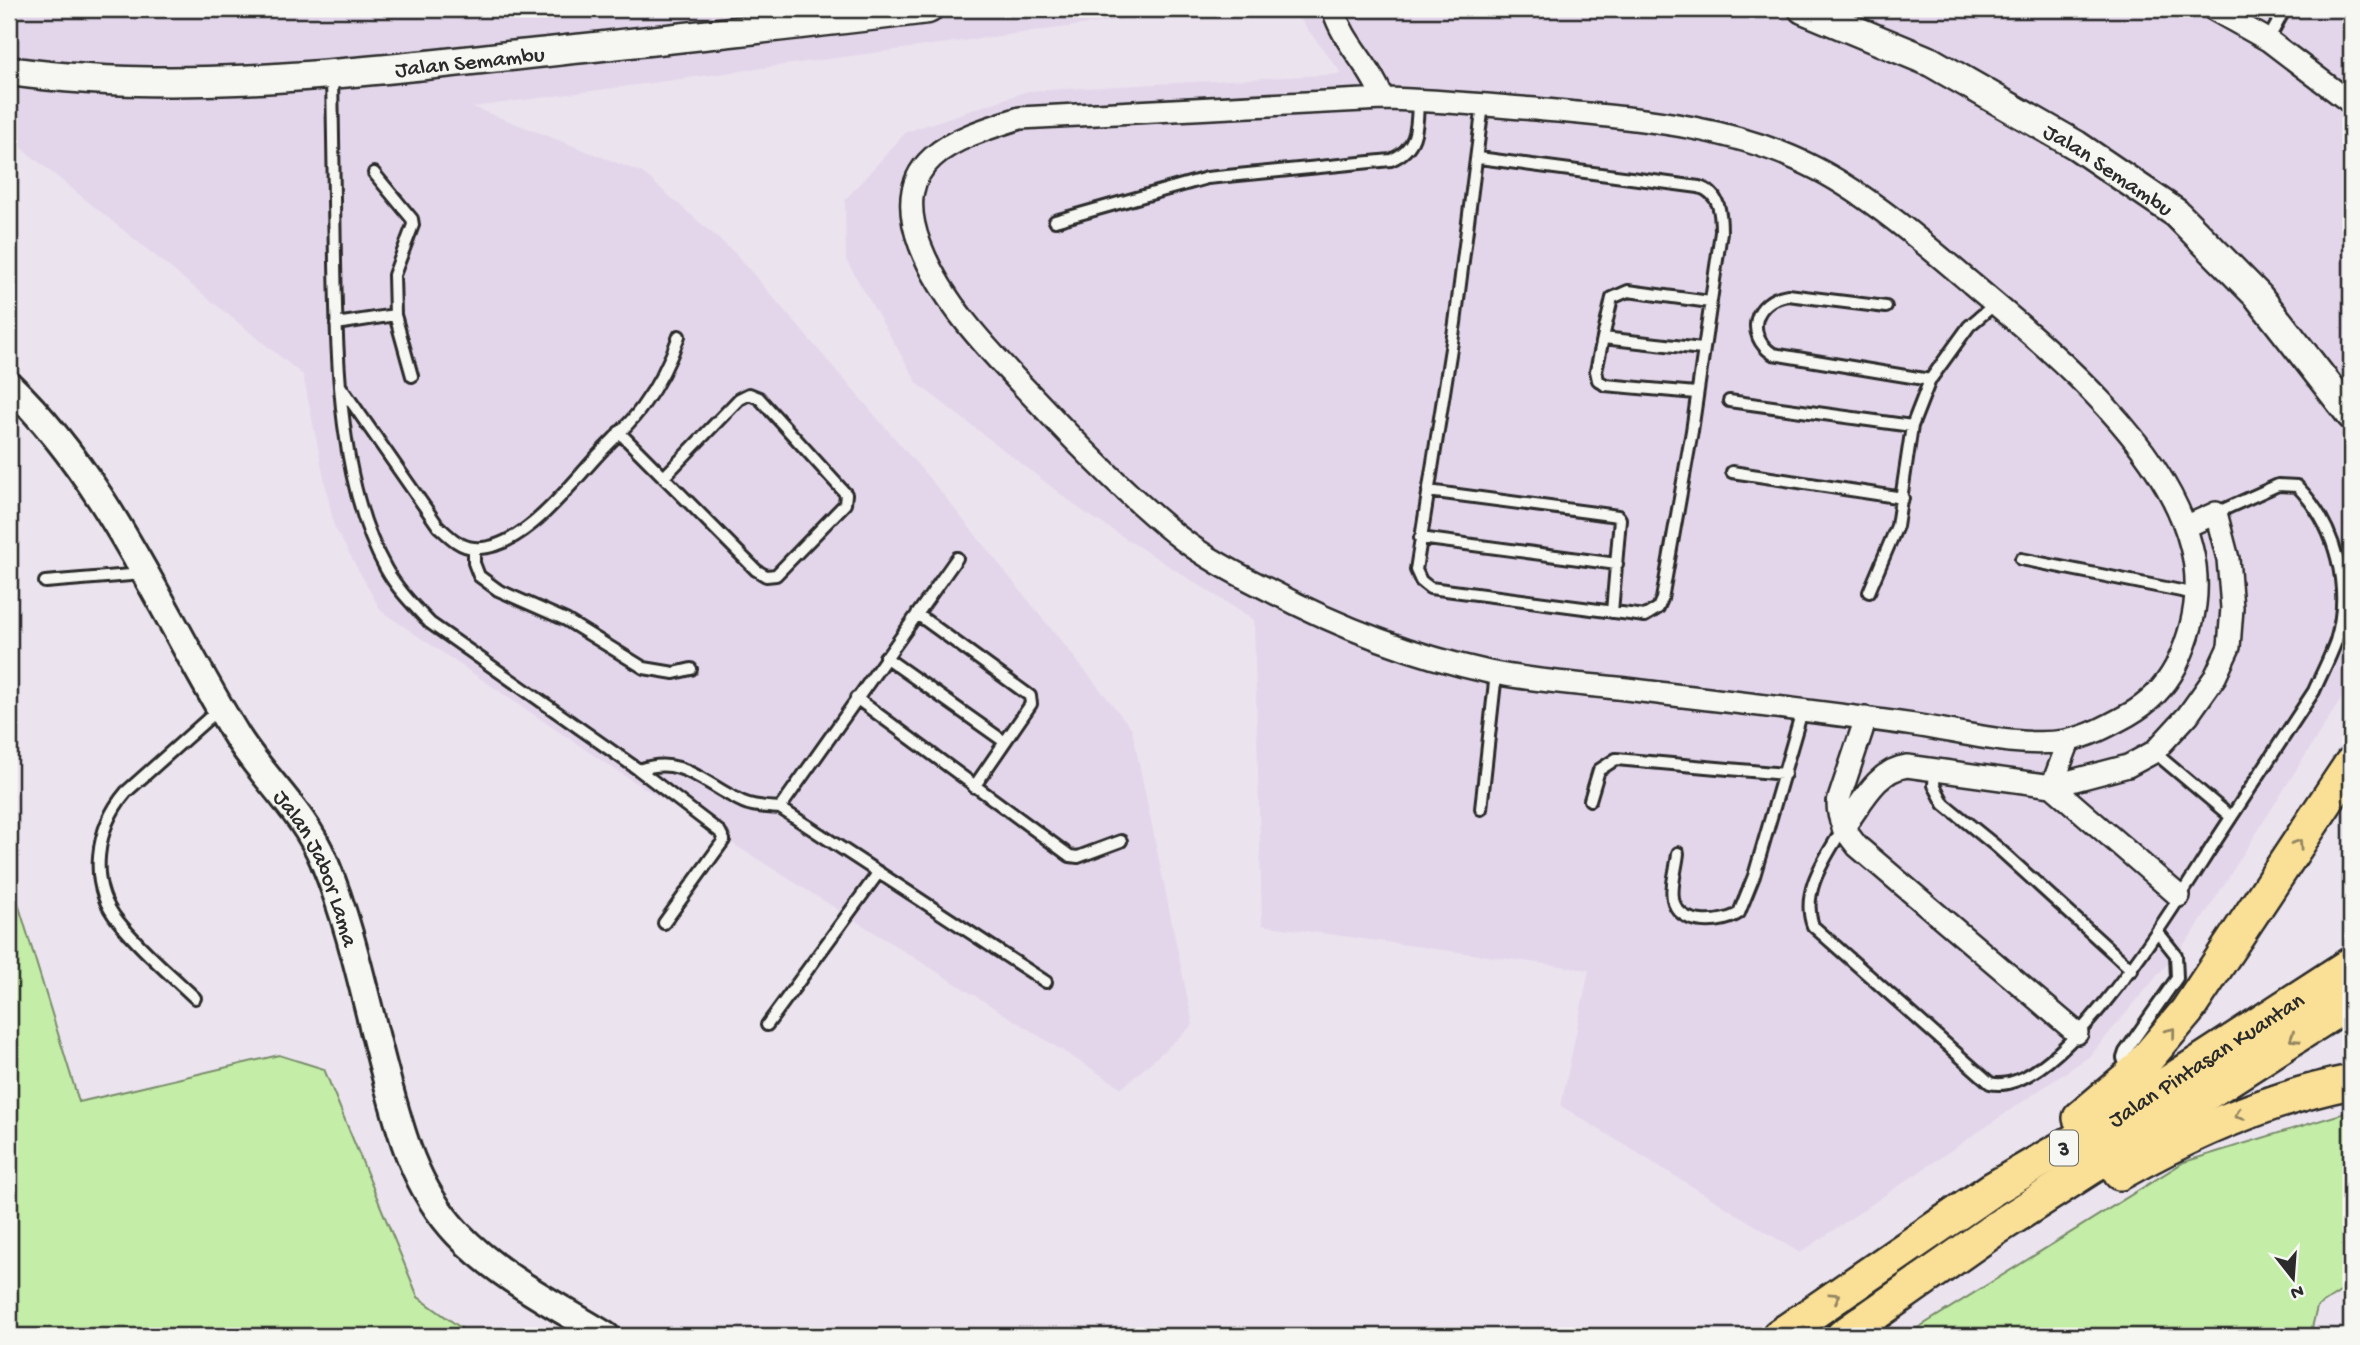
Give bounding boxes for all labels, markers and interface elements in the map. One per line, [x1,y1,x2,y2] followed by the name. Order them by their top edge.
[394,42,546,85] street label: Jalan Semambu
[2037,119,2177,224] street label: Jalan Semambu
[266,785,362,951] street label: Jalan Jabor Lama
[2290,839,2303,852] one-way arrow
[2105,988,2310,1135] street label: Jalan Pintasan Kuantan
[2162,1027,2175,1040] one-way arrow
[2288,1030,2301,1043] one-way arrow
[2234,1107,2246,1121] one-way arrow
[2050,1130,2078,1166] road number: 3
[2258,1244,2328,1314] north arrow
[2288,1278,2306,1304] text: N
[1827,1293,1840,1305] one-way arrow

